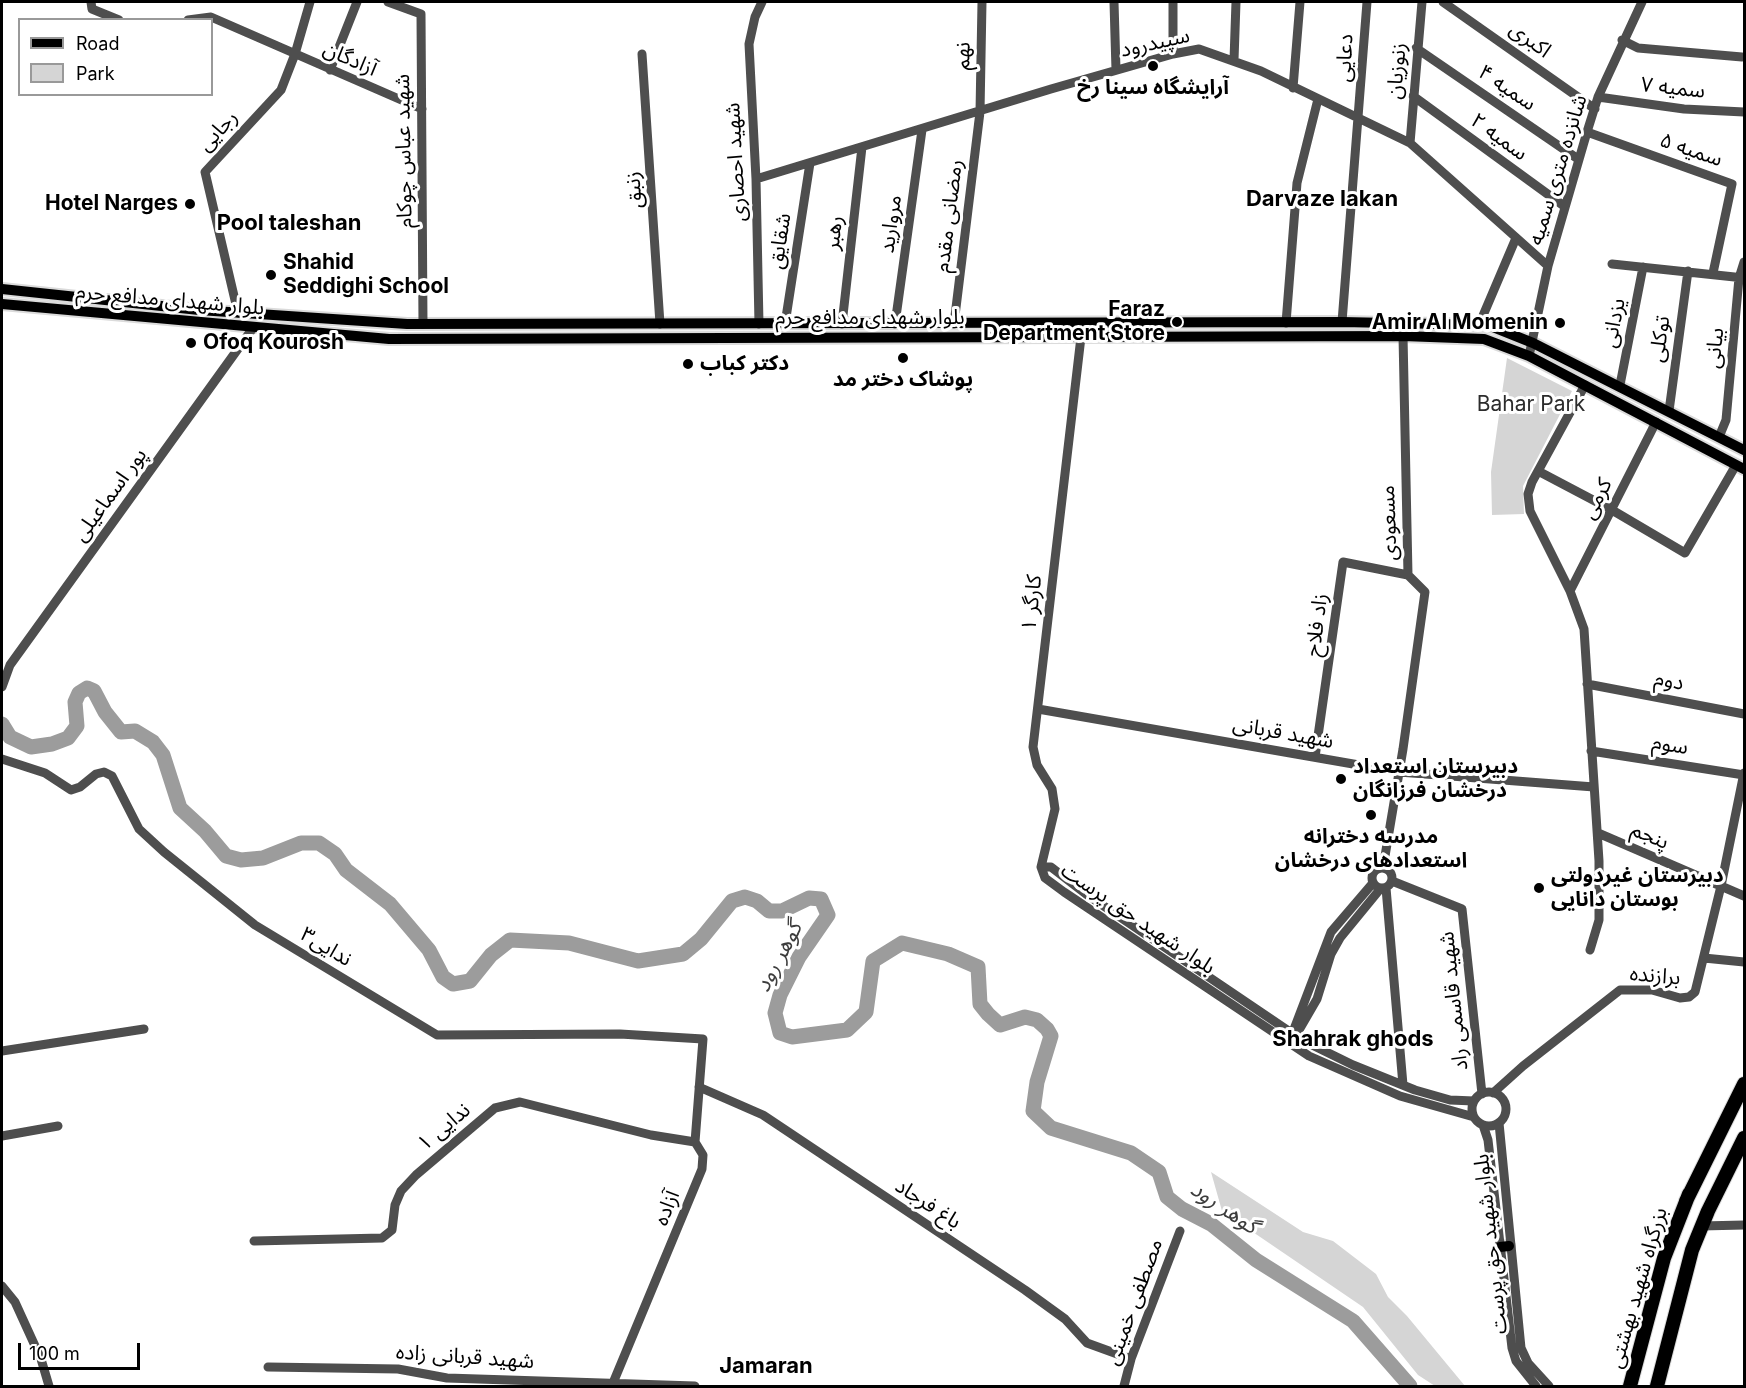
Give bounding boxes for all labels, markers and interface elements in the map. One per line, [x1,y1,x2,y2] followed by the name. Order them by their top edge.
[1504,17,1556,63] street label: اکبری
[18,18,213,96] legend
[1118,23,1192,63] street label: سپیدرود
[76,33,119,54] text: Road
[1331,33,1359,83] street label: دعایی
[319,36,381,82] street label: آزادگان
[950,42,976,70] street label: نهم
[1382,42,1412,100] street label: زنوزیان
[1146,59,1160,73] marker: آرایشگاه سینا رخ
[1473,60,1541,116] street label: سمیه ۴
[76,63,115,84] text: Park
[1640,72,1706,104] street label: سمیه ۷
[390,74,418,228] street label: شهید عباس چوکام
[1077,75,1229,101] place label: آرایشگاه سینا رخ
[1523,92,1593,248] street label: شانزده متری سمیه
[720,102,752,222] street label: شهید احصاری
[193,105,243,157] street label: رجایی
[1465,108,1533,166] street label: سمیه ۲
[1656,128,1726,172] street label: سمیه ۵
[930,158,968,274] street label: رمضانی مقدم
[620,171,648,209] street label: زنبق
[1246,186,1398,212] district label: Darvaze lakan
[45,191,178,217] place label: Hotel Narges
[874,193,908,255] street label: مروارید
[183,197,197,211] marker: Hotel Narges
[217,210,361,236] district label: Pool taleshan
[763,211,797,271] street label: شقایق
[819,214,849,252] street label: رهبر
[283,250,449,300] place label: Shahid Seddighi School
[264,268,278,282] marker: Shahid Seddighi School
[75,279,265,321] street label: بلوار شهدای مدافع حرم
[1597,296,1631,350] street label: یزدانی
[983,297,1165,347] place label: Faraz Department Store
[775,305,965,331] street label: بلوار شهدای مدافع حرم
[1372,310,1548,336] place label: Amir Al Momenin
[1644,314,1676,364] street label: توکلی
[1170,315,1184,329] marker: Faraz Department Store
[1553,316,1567,330] marker: Amir Al Momenin
[1700,326,1730,370] street label: بیانی
[203,330,344,356] place label: Ofoq Kourosh
[184,336,198,350] marker: Ofoq Kourosh
[700,351,789,377] place label: دکتر کباب
[896,351,910,365] marker: پوشاک دختر مد
[681,357,695,371] marker: دکتر کباب
[833,367,973,393] place label: پوشاک دختر مد
[1477,392,1585,418] park label: Bahar Park
[68,443,152,547] street label: پور اسماعیلی
[1576,474,1618,524] street label: کرمی
[1375,485,1403,561] street label: مسعودی
[1017,574,1047,632] street label: کارگر ۱
[1301,592,1333,658] street label: زاد فلاح
[1652,666,1686,696] street label: دوم
[1231,712,1335,754] street label: شهید قربانی
[1650,730,1690,760] street label: سوم
[1353,754,1518,804] place label: دبیرستان استعداد درخشان فرزانگان
[1334,772,1348,786] marker: دبیرستان استعداد درخشان فرزانگان
[1364,808,1378,822] marker: مدرسه دخترانه استعدادهای درخشان
[1627,817,1673,855] street label: پنجم
[1275,824,1467,874] place label: مدرسه دخترانه استعدادهای درخشان
[1056,858,1220,980] street label: بلوار شهید حق پرست
[1551,863,1724,913] place label: دبیرستان غیردولتی بوستان دانایی
[1532,881,1546,895] marker: دبیرستان غیردولتی بوستان دانایی
[750,918,808,996] water label: گوهر رود
[296,922,356,972] street label: ندایی۳
[1434,930,1474,1072] street label: شهید قاسمی راد
[1629,961,1681,991] street label: برازنده
[1272,1026,1434,1052] district label: Shahrak ghods
[412,1098,476,1156] street label: ندایی ۱
[1469,1153,1513,1335] street label: بلوار شهید حق پرست
[890,1173,966,1235] street label: باغ فرجاد
[1185,1176,1263,1240] water label: گوهر رود
[649,1187,685,1229] street label: آزاده
[1603,1205,1673,1371] street label: بزرگراه شهید بهشتی
[1099,1235,1169,1369] street label: مصطفی خمینی
[21,1331,142,1369] scale bar
[395,1340,535,1374] street label: شهید قربانی زاده
[29,1343,80,1364] text: 100 m
[719,1353,813,1379] district label: Jamaran

